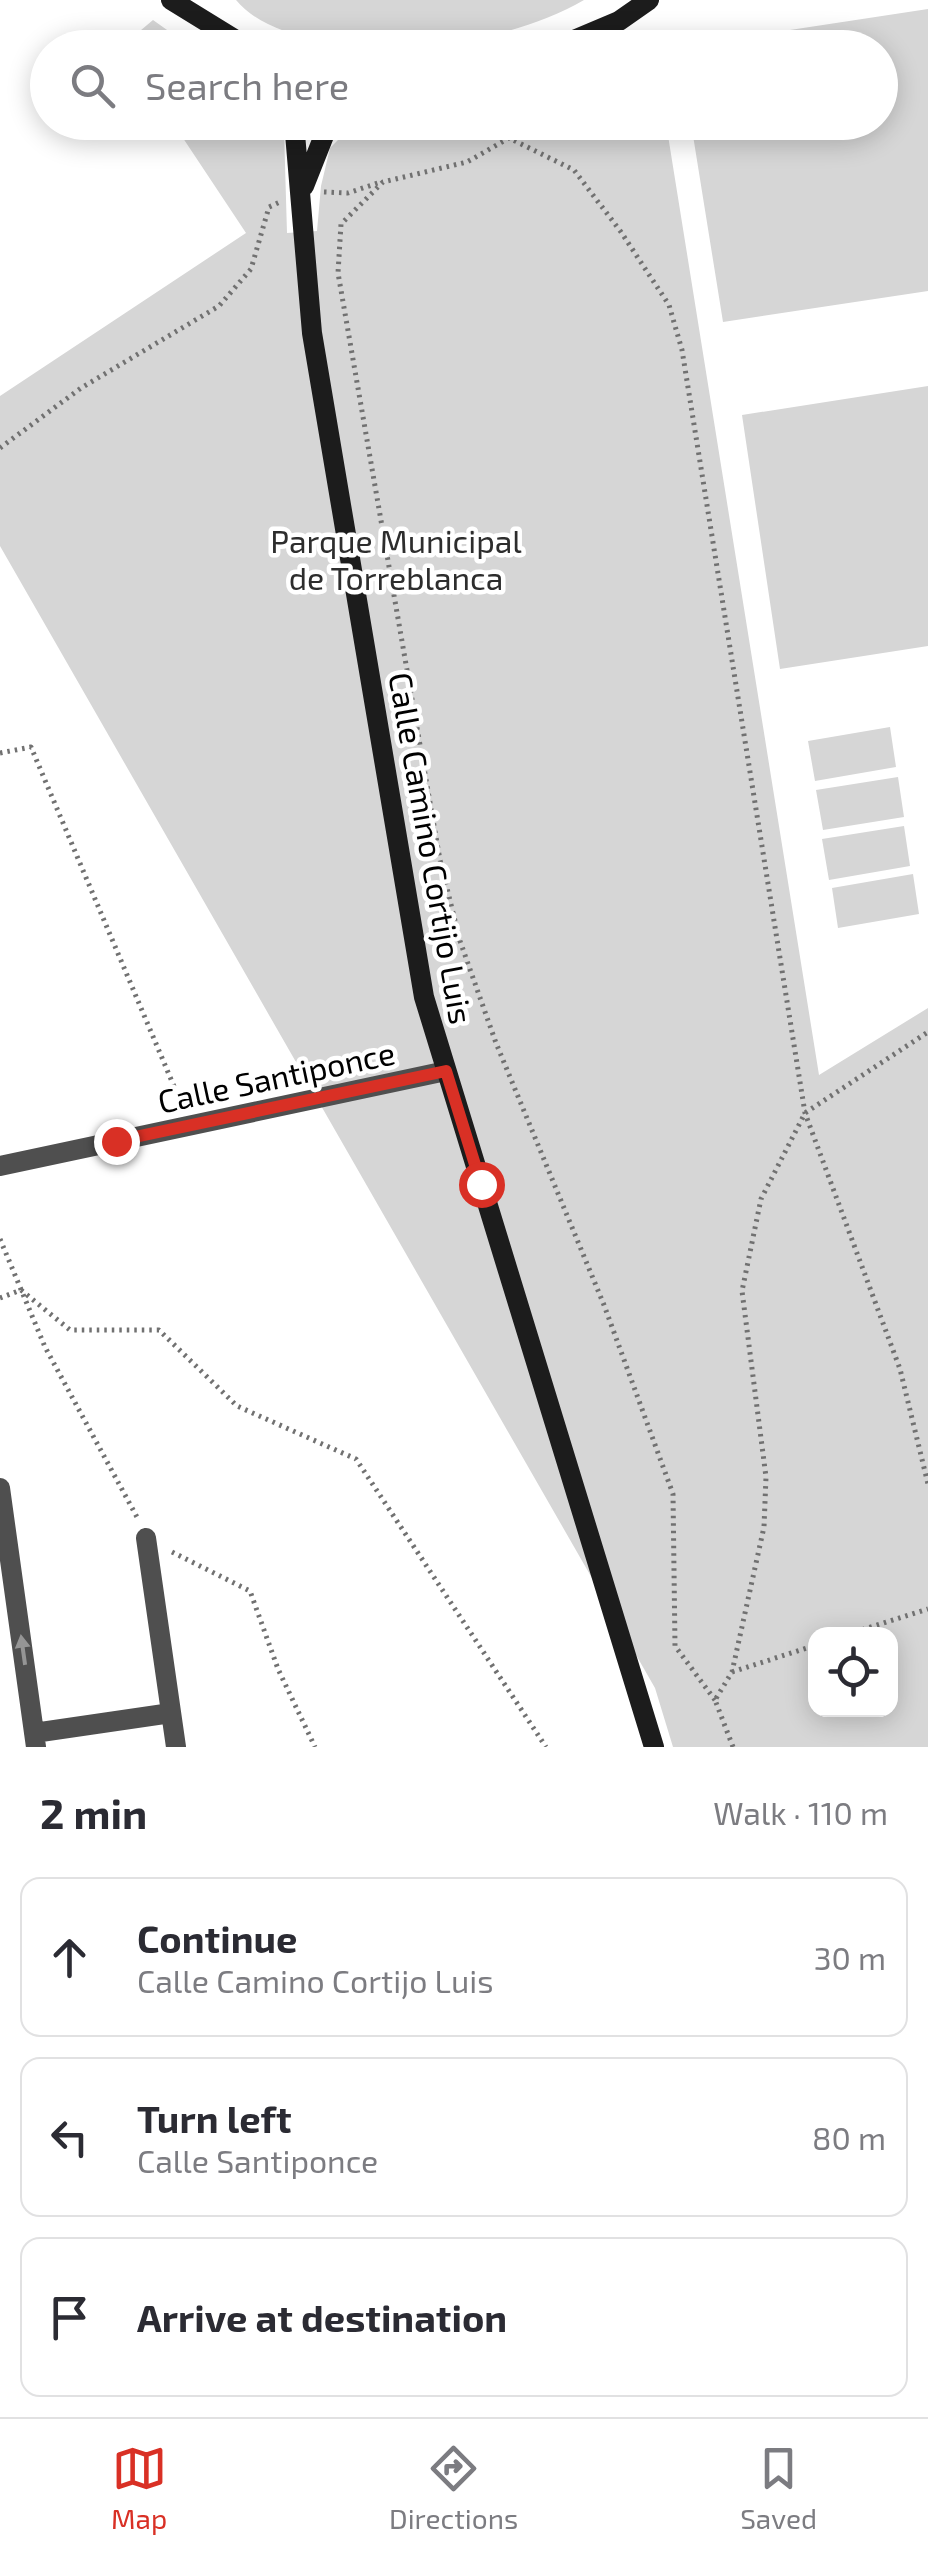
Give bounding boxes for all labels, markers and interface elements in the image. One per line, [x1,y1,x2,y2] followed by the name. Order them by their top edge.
[30,30,898,140] search box
[65,58,120,113] icon: search
[145,62,349,108] text: Search here
[270,521,522,596] park label: Parque Municipal de Torreblanca
[381,669,482,1027] street label: Calle Camino Cortijo Luis
[154,1032,398,1120] street label: Calle Santiponce
[94,1119,140,1165] route end
[459,1162,505,1208] route start
[808,1627,898,1717] map controls
[808,1627,898,1717] button: locate
[14,1634,30,1666] one-way arrow
[40,1787,147,1837] text: 2 min
[713,1793,888,1831] text: Walk · 110 m
[137,1915,297,1961] text: Continue
[42,1930,97,1985] icon: ahead
[814,1938,886,1976] text: 30 m
[137,1961,493,1999] text: Calle Camino Cortijo Luis
[137,2095,292,2141] text: Turn left
[42,2110,97,2165] icon: left
[812,2118,886,2156] text: 80 m
[137,2141,378,2179] text: Calle Santiponce
[42,2290,97,2345] icon: arrive
[137,2294,507,2340] text: Arrive at destination
[111,2441,167,2535] tab: Map
[389,2441,518,2535] tab: Directions
[740,2441,817,2535] tab: Saved

